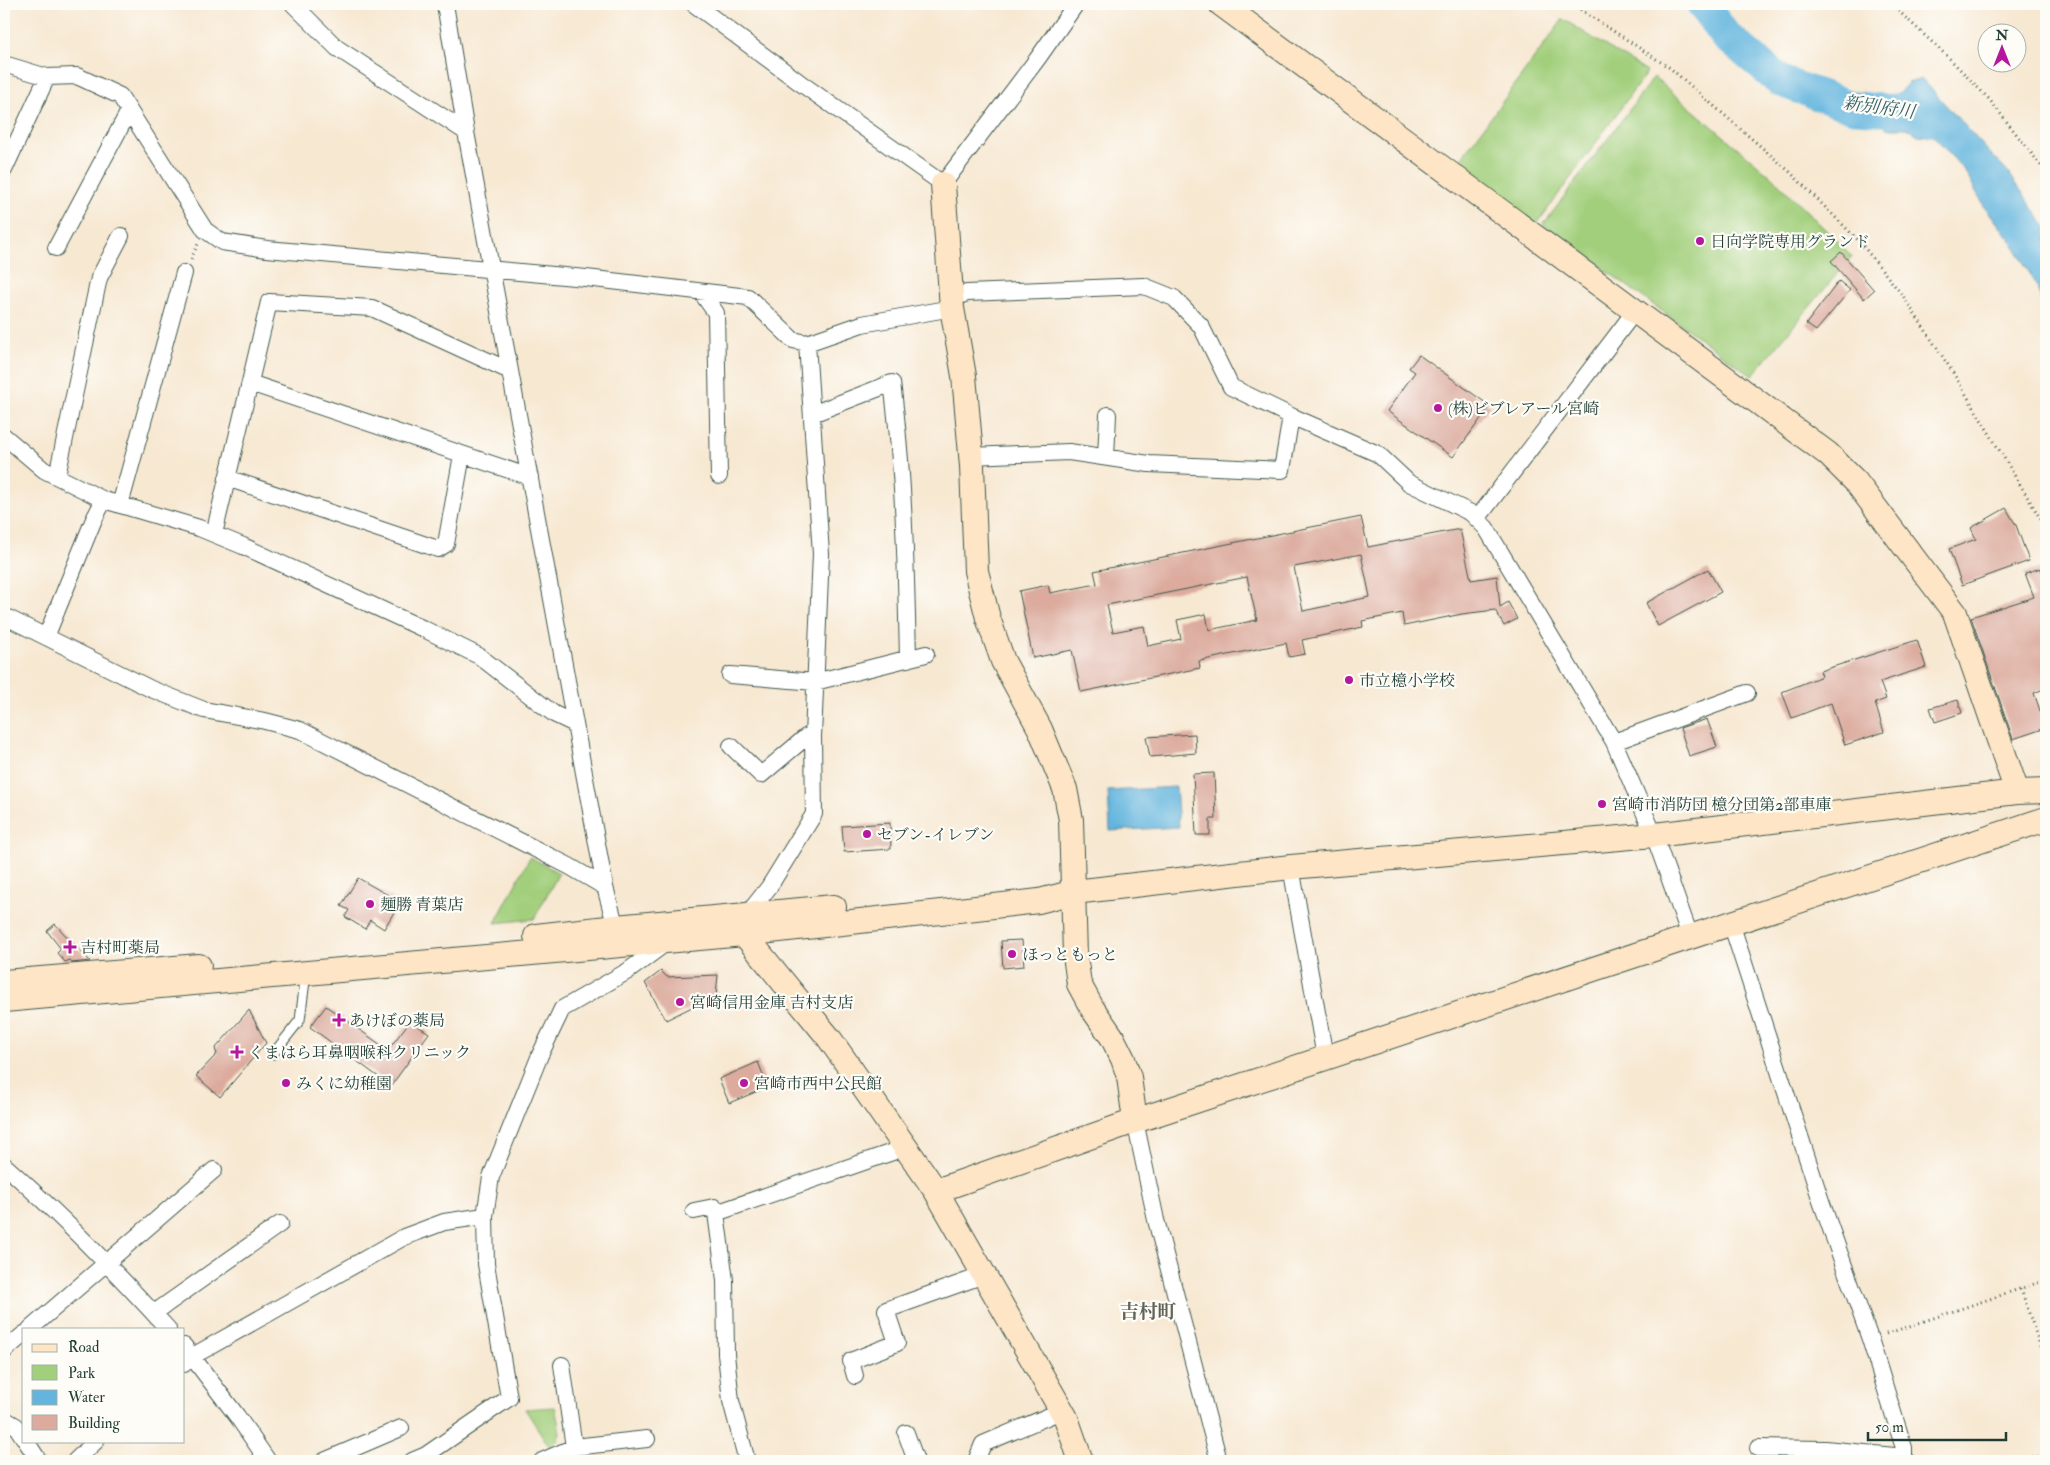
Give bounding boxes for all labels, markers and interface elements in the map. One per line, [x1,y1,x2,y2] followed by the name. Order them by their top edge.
[1978,22,2028,72] north arrow
[1995,27,2009,44] text: N
[1842,91,1918,124] water label: 新別府川
[1710,232,1870,252] place label: 日向学院専用グランド
[1694,235,1706,247] marker: 日向学院専用グランド
[1448,399,1599,419] place label: (株)ビブレアール宮崎
[1432,402,1444,414] marker: (株)ビブレアール宮崎
[1359,671,1455,691] place label: 市立檍小学校
[1343,674,1355,686] marker: 市立檍小学校
[1612,795,1831,815] place label: 宮崎市消防団 檍分団第2部車庫
[1596,798,1608,810] marker: 宮崎市消防団 檍分団第2部車庫
[877,825,995,845] place label: セブン-イレブン
[861,828,873,840] marker: セブン-イレブン
[380,895,463,915] place label: 麺勝 青葉店
[364,898,376,910] marker: 麺勝 青葉店
[80,938,160,958] place label: 吉村町薬局
[64,941,76,953] marker: 吉村町薬局
[1022,945,1118,965] place label: ほっともっと
[1006,948,1018,960] marker: ほっともっと
[690,993,853,1013] place label: 宮崎信用金庫 吉村支店
[674,996,686,1008] marker: 宮崎信用金庫 吉村支店
[349,1011,445,1031] place label: あけぼの薬局
[333,1014,345,1026] marker: あけぼの薬局
[248,1043,471,1063] place label: くまはら耳鼻咽喉科クリニック
[230,1045,244,1059] marker: くまはら耳鼻咽喉科クリニック
[296,1074,392,1094] place label: みくに幼稚園
[754,1074,882,1094] place label: 宮崎市西中公民館
[280,1077,292,1089] marker: みくに幼稚園
[738,1077,750,1089] marker: 宮崎市西中公民館
[1119,1300,1177,1324] district label: 吉村町
[22,1328,185,1442] legend
[68,1338,100,1357] text: Road
[68,1364,95,1383] text: Park
[67,1388,105,1407] text: Water
[1868,1410,2005,1442] scale bar
[68,1414,120,1433] text: Building
[1875,1418,1904,1437] text: 50 m

